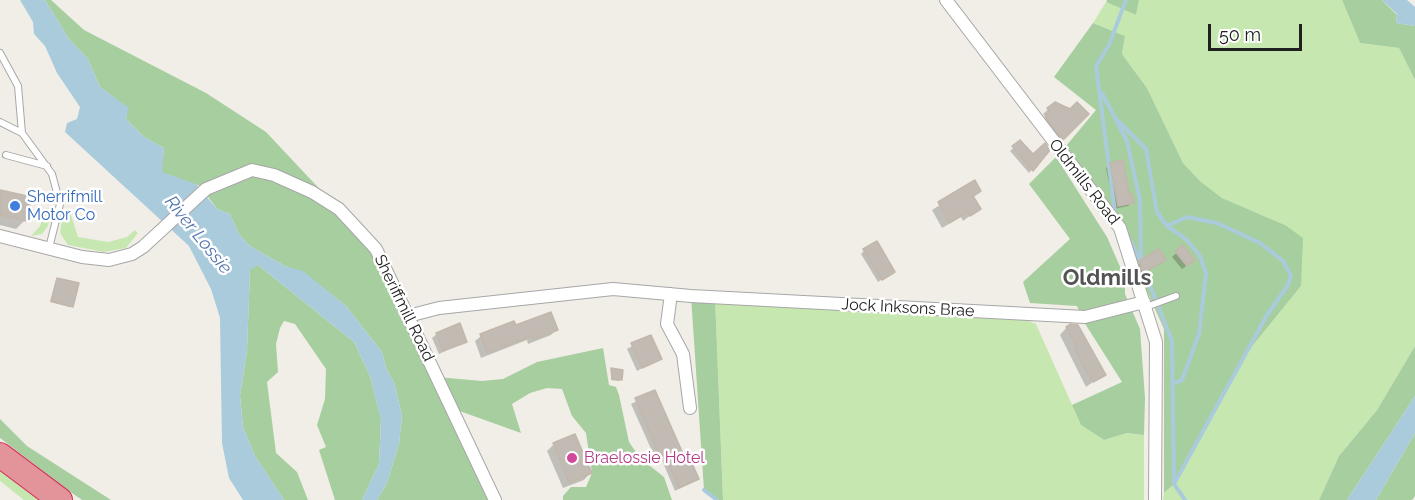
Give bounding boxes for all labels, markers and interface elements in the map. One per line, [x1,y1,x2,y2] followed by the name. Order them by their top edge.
[1211,12,1306,50] scale bar
[1219,24,1261,45] text: 50 m
[1045,135,1123,229] street label: Oldmills Road
[27,187,102,225] place label: Sherrifmill Motor Co
[160,192,236,278] water label: River Lossie
[8,199,22,213] marker: Sherrifmill Motor Co
[370,252,438,364] street label: Sheriffmill Road
[1063,265,1151,291] district label: Oldmills
[841,295,975,321] street label: Jock Inksons Brae
[584,448,705,468] place label: Braelossie Hotel
[565,451,579,465] marker: Braelossie Hotel

